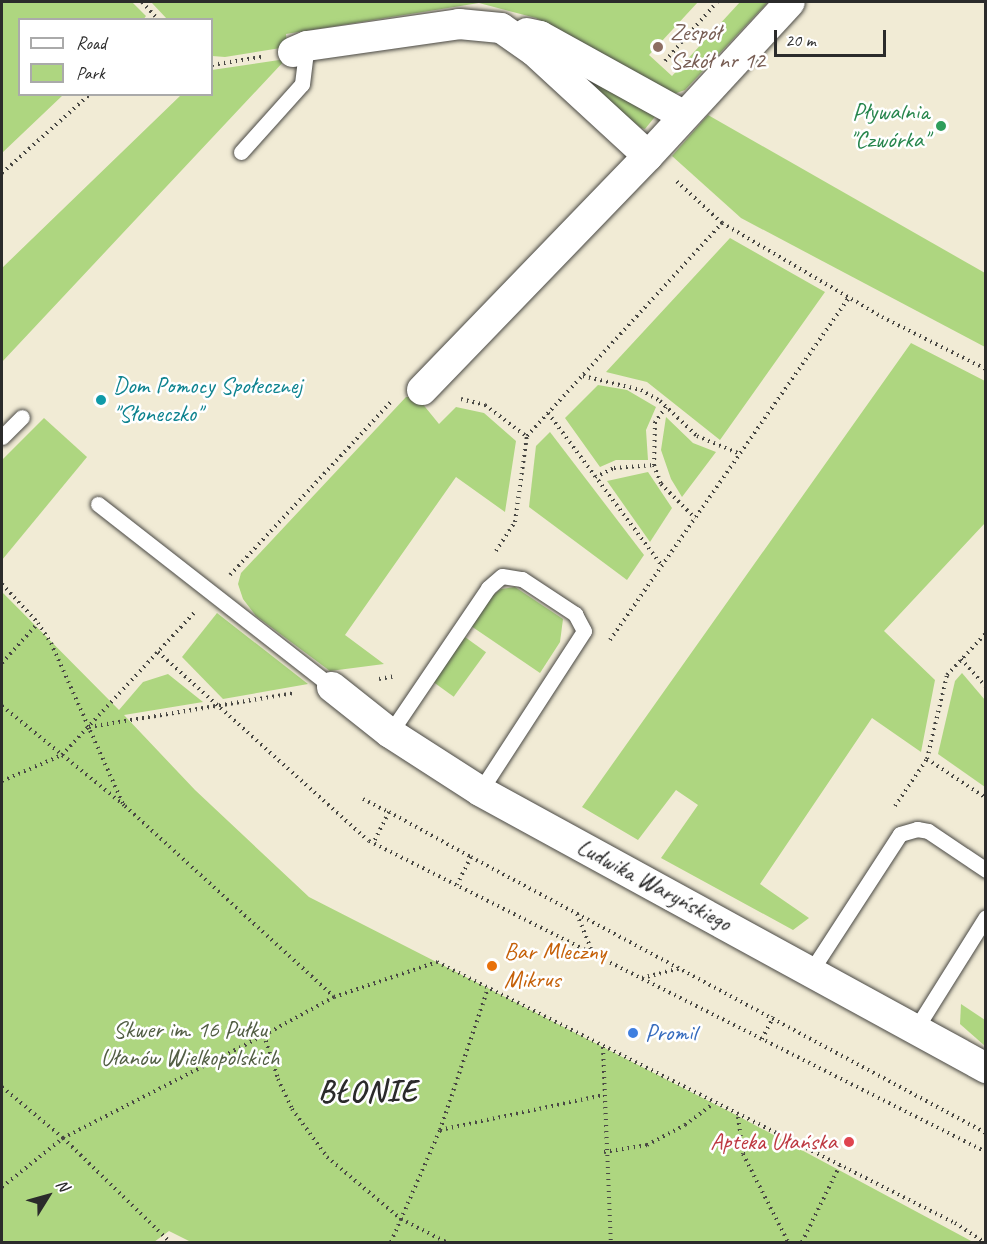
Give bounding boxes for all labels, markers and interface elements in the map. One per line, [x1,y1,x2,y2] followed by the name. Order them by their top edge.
[18,18,213,96] legend
[777,18,890,56] scale bar
[670,19,765,75] place label: Zespół Szkół nr 12
[785,29,816,51] text: 20 m
[76,32,106,54] text: Road
[651,40,665,54] marker: Zespół Szkół nr 12
[76,62,105,84] text: Park
[849,98,929,154] place label: Pływalnia "Czwórka"
[934,119,948,133] marker: Pływalnia "Czwórka"
[113,372,300,428] place label: Dom Pomocy Społecznej "Słoneczko"
[94,393,108,407] marker: Dom Pomocy Społecznej "Słoneczko"
[572,832,736,938] street label: Ludwika Waryńskiego
[504,938,606,994] place label: Bar Mleczny Mikrus
[485,959,499,973] marker: Bar Mleczny Mikrus
[101,1016,279,1072] park label: Skwer im. 16 Pułku Ułanów Wielkopolskich
[645,1019,696,1047] place label: Promil
[626,1026,640,1040] marker: Promil
[318,1073,418,1109] district label: BŁONIE
[710,1128,837,1156] place label: Apteka Ułańska
[842,1135,856,1149] marker: Apteka Ułańska
[18,1166,78,1226] north arrow
[51,1175,73,1195] text: N

